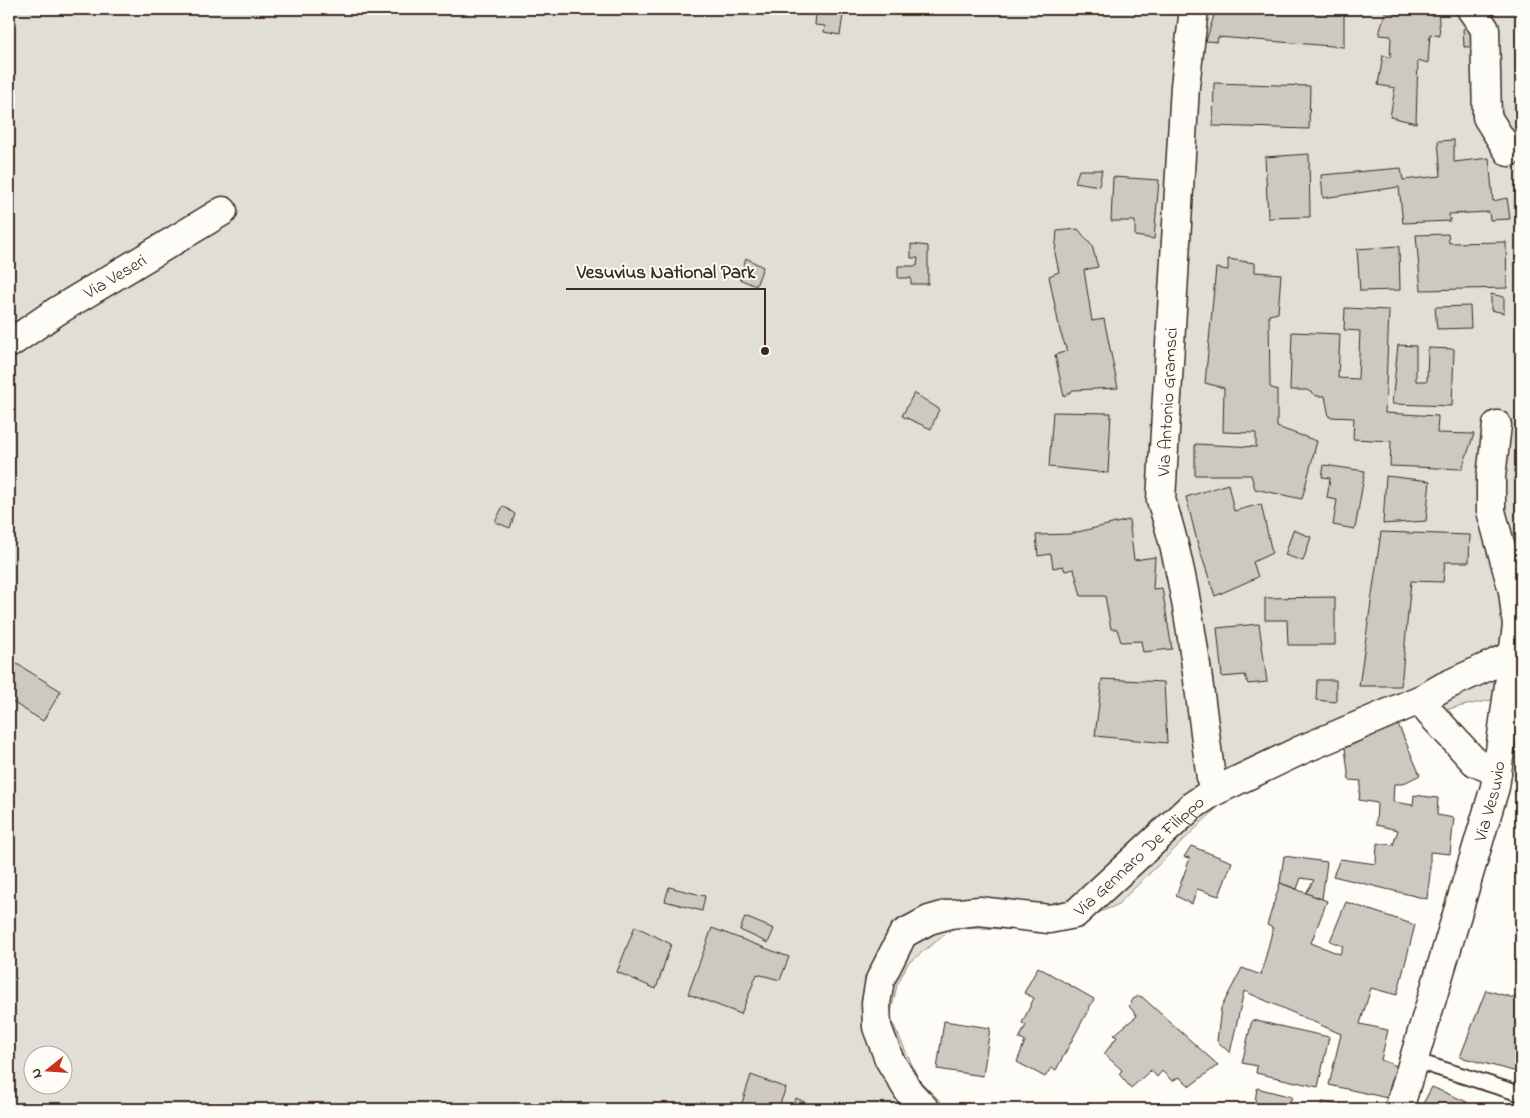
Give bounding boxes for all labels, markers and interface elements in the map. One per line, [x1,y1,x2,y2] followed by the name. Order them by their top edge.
[79,249,153,307] street label: Via Veseri
[566,255,765,289] callout: Vesuvius National Park
[576,260,756,287] text: Vesuvius National Park
[1152,327,1186,478] street label: Via Antonio Gramsci
[1468,760,1513,846] street label: Via Vesuvio
[1068,790,1210,924] street label: Via Gennaro De Filippo
[22,1046,72,1096] north arrow
[26,1066,48,1081] text: N

